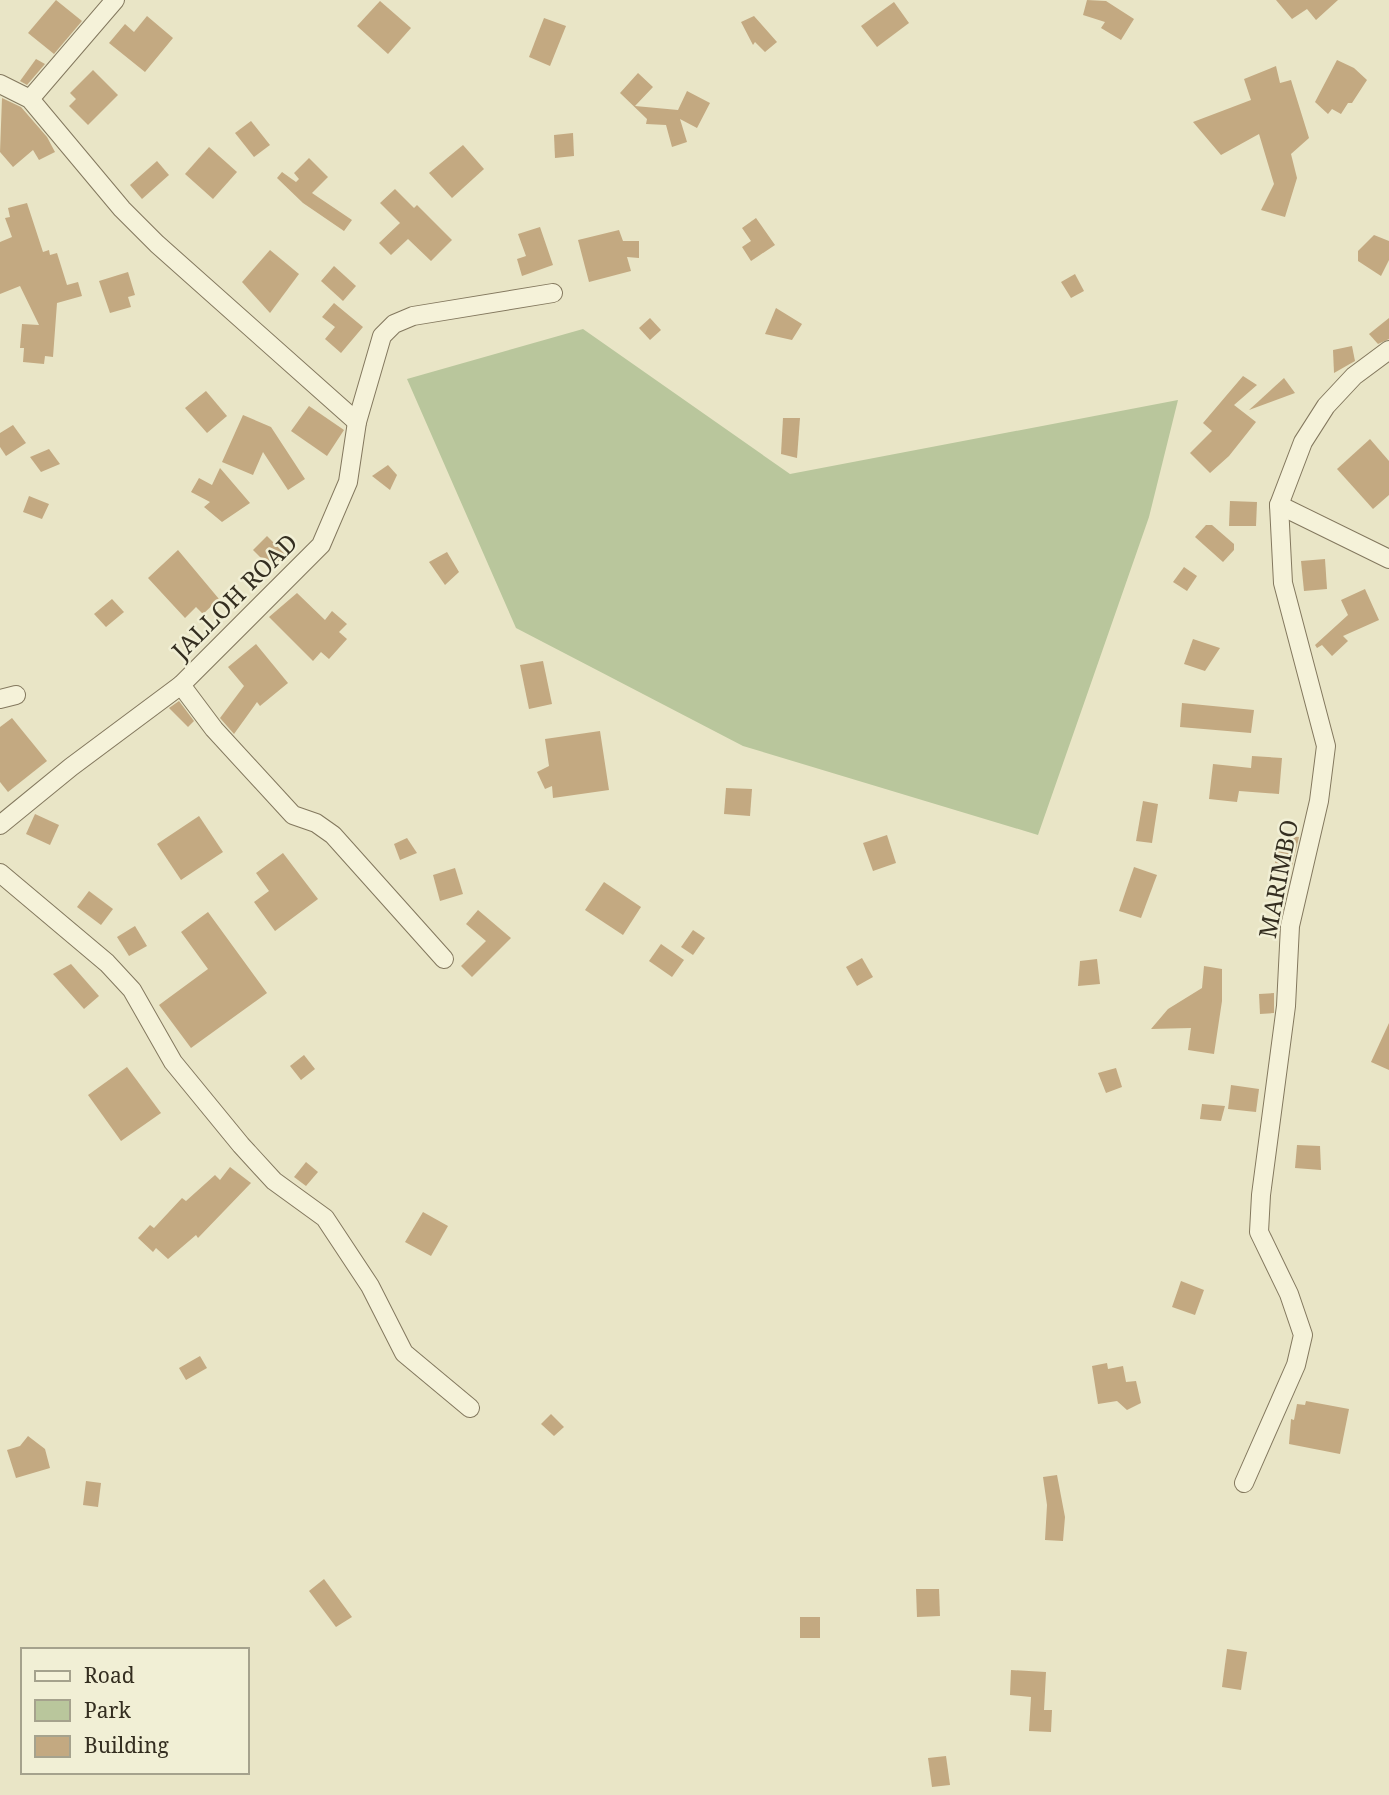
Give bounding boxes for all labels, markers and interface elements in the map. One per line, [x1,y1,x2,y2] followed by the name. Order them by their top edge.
[163,526,304,667] street label: JALLOH ROAD
[1250,817,1305,941] street label: MARIMBO
[21,1648,248,1774] legend
[84,1661,135,1689] text: Road
[84,1696,131,1724] text: Park
[84,1731,169,1759] text: Building

